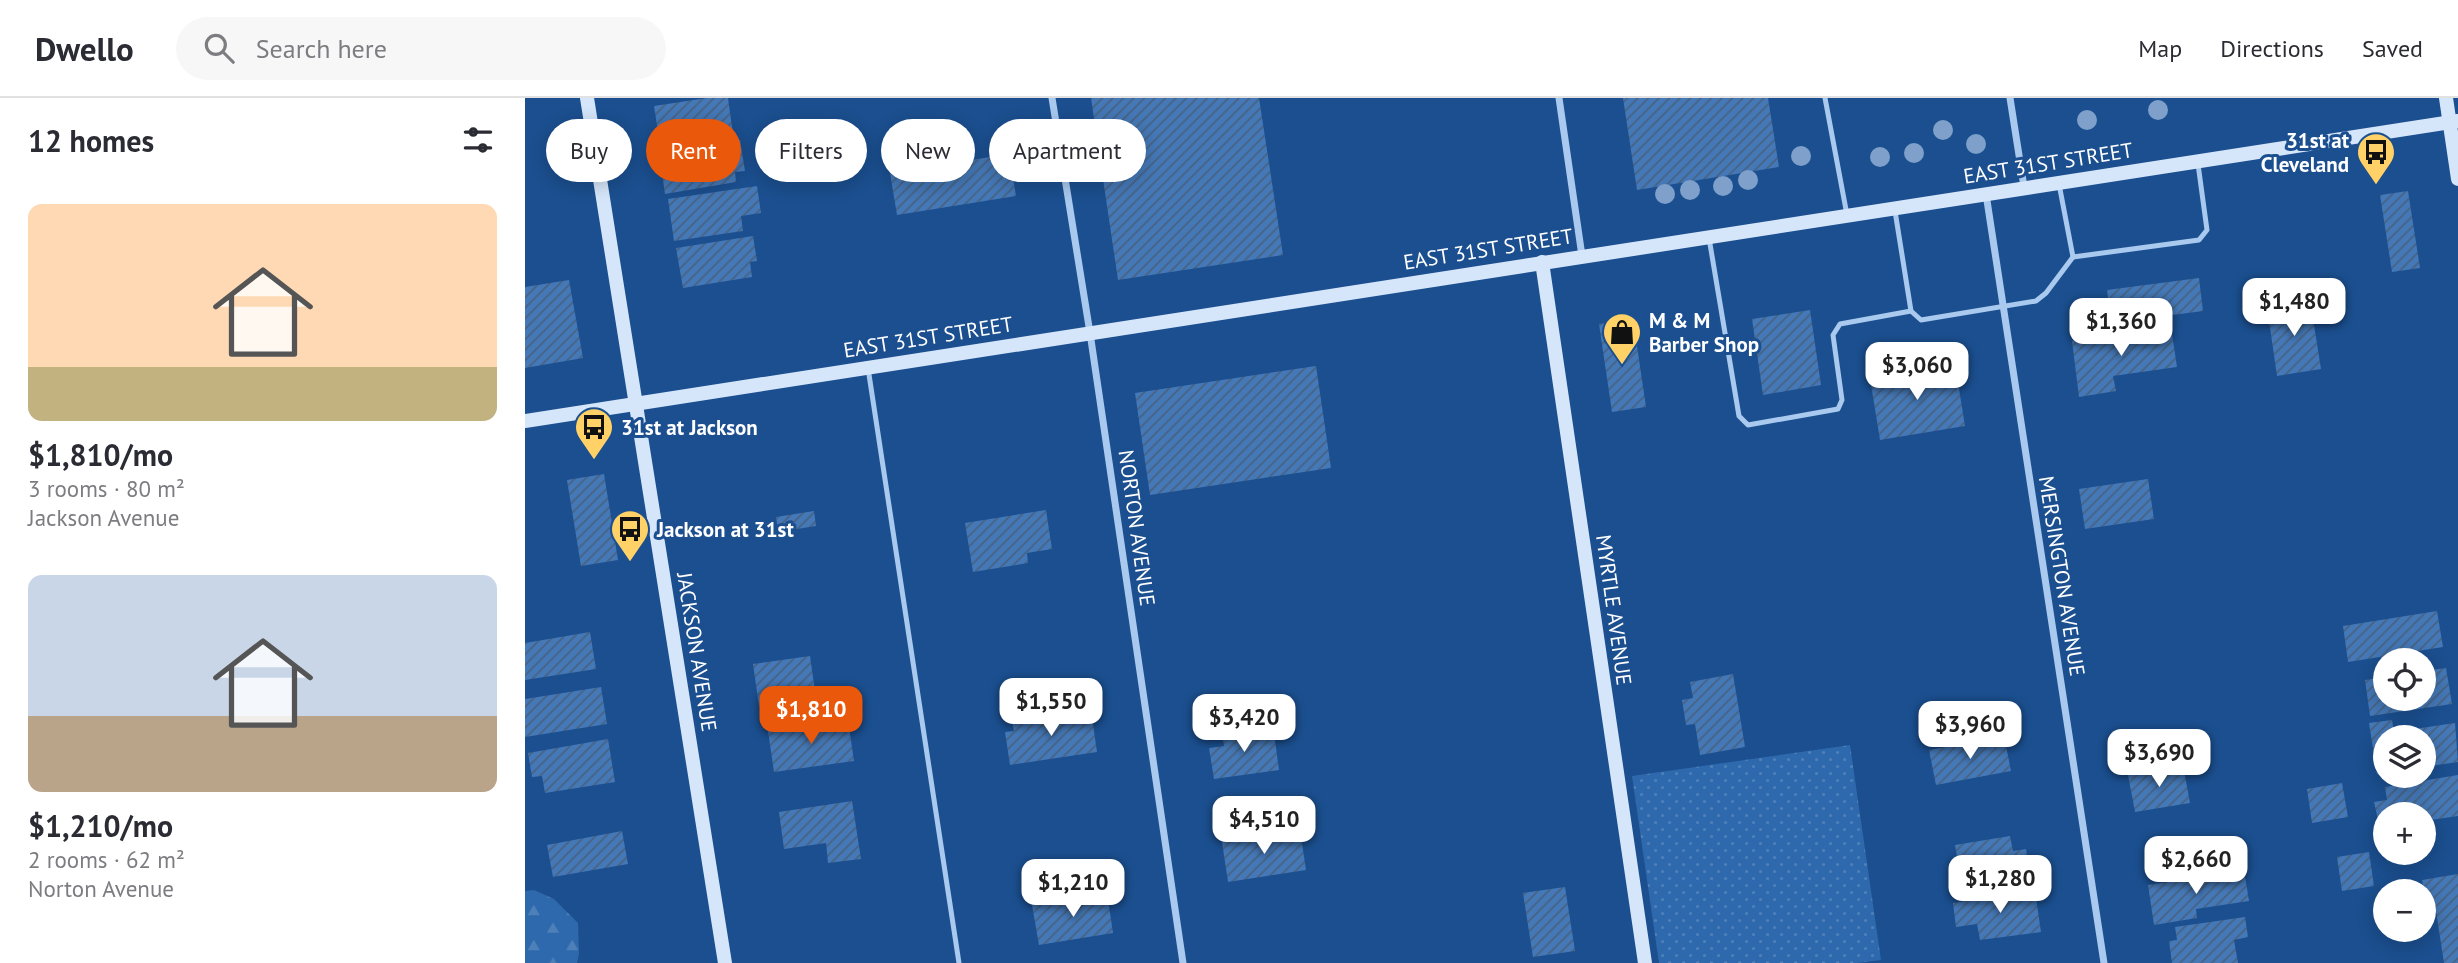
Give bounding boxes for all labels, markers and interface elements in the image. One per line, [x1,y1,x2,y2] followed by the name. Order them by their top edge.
[176,17,666,80] search box
[35,27,134,70] text: Dwello
[200,29,238,67] icon: search
[256,32,387,65] text: Search here
[2138,33,2182,64] text: Map
[2220,33,2324,64] text: Directions
[2362,33,2423,64] text: Saved
[546,119,632,182] chip: Buy
[646,119,741,182] chip: Rent
[755,119,867,182] chip: Filters
[881,119,975,182] chip: New
[989,119,1146,182] chip: Apartment
[28,121,154,160] text: 12 homes
[459,121,497,159] icon: filters
[2261,127,2350,178] place label: 31st at Cleveland
[2355,131,2397,186] bus stop icon: 31st at Cleveland
[1961,136,2135,190] street label: EAST 31ST STREET
[1401,222,1575,276] street label: EAST 31ST STREET
[200,249,326,375] icon: home
[2237,278,2351,338] pin: $1,480
[2258,286,2330,315] text: $1,480
[2064,299,2178,358] pin: $1,360
[2085,306,2157,335] text: $1,360
[1649,307,1759,358] place label: M & M Barber Shop
[841,310,1015,364] street label: EAST 31ST STREET
[1601,311,1643,366] shop icon: M & M Barber Shop
[1860,342,1974,402] pin: $3,060
[1881,350,1953,379] text: $3,060
[573,406,615,461] bus stop icon: 31st at Jackson
[621,414,758,441] place label: 31st at Jackson
[28,435,173,474] text: $1,810/mo
[1113,448,1161,608] street label: NORTON AVENUE
[28,474,185,503] text: 3 rooms · 80 m²
[2033,474,2091,678] street label: MERSINGTON AVENUE
[28,503,179,532] text: Jackson Avenue
[609,508,651,563] bus stop icon: Jackson at 31st
[656,516,794,543] place label: Jackson at 31st
[1590,533,1638,687] street label: MYRTLE AVENUE
[671,569,723,734] street label: JACKSON AVENUE
[200,620,326,746] icon: home
[2373,648,2436,942] map controls
[2373,648,2436,711] button: locate
[994,678,1108,738] pin: $1,550
[754,686,868,746] pin: $1,810
[1015,686,1087,715] text: $1,550
[775,694,847,723] text: $1,810
[1187,694,1301,754] pin: $3,420
[1208,702,1280,731] text: $3,420
[1913,702,2027,761] pin: $3,960
[1934,709,2006,738] text: $3,960
[2373,725,2436,788] button: layers
[2102,730,2216,789] pin: $3,690
[2123,737,2195,766] text: $3,690
[1207,796,1321,856] pin: $4,510
[2373,802,2436,865] button: +
[1228,804,1300,833] text: $4,510
[28,806,173,845] text: $1,210/mo
[2139,836,2253,896] pin: $2,660
[2160,844,2232,873] text: $2,660
[28,845,185,874] text: 2 rooms · 62 m²
[1943,856,2057,915] pin: $1,280
[1016,860,1130,919] pin: $1,210
[1964,863,2036,892] text: $1,280
[1037,867,1109,896] text: $1,210
[28,874,174,903] text: Norton Avenue
[2373,879,2436,942] button: −

